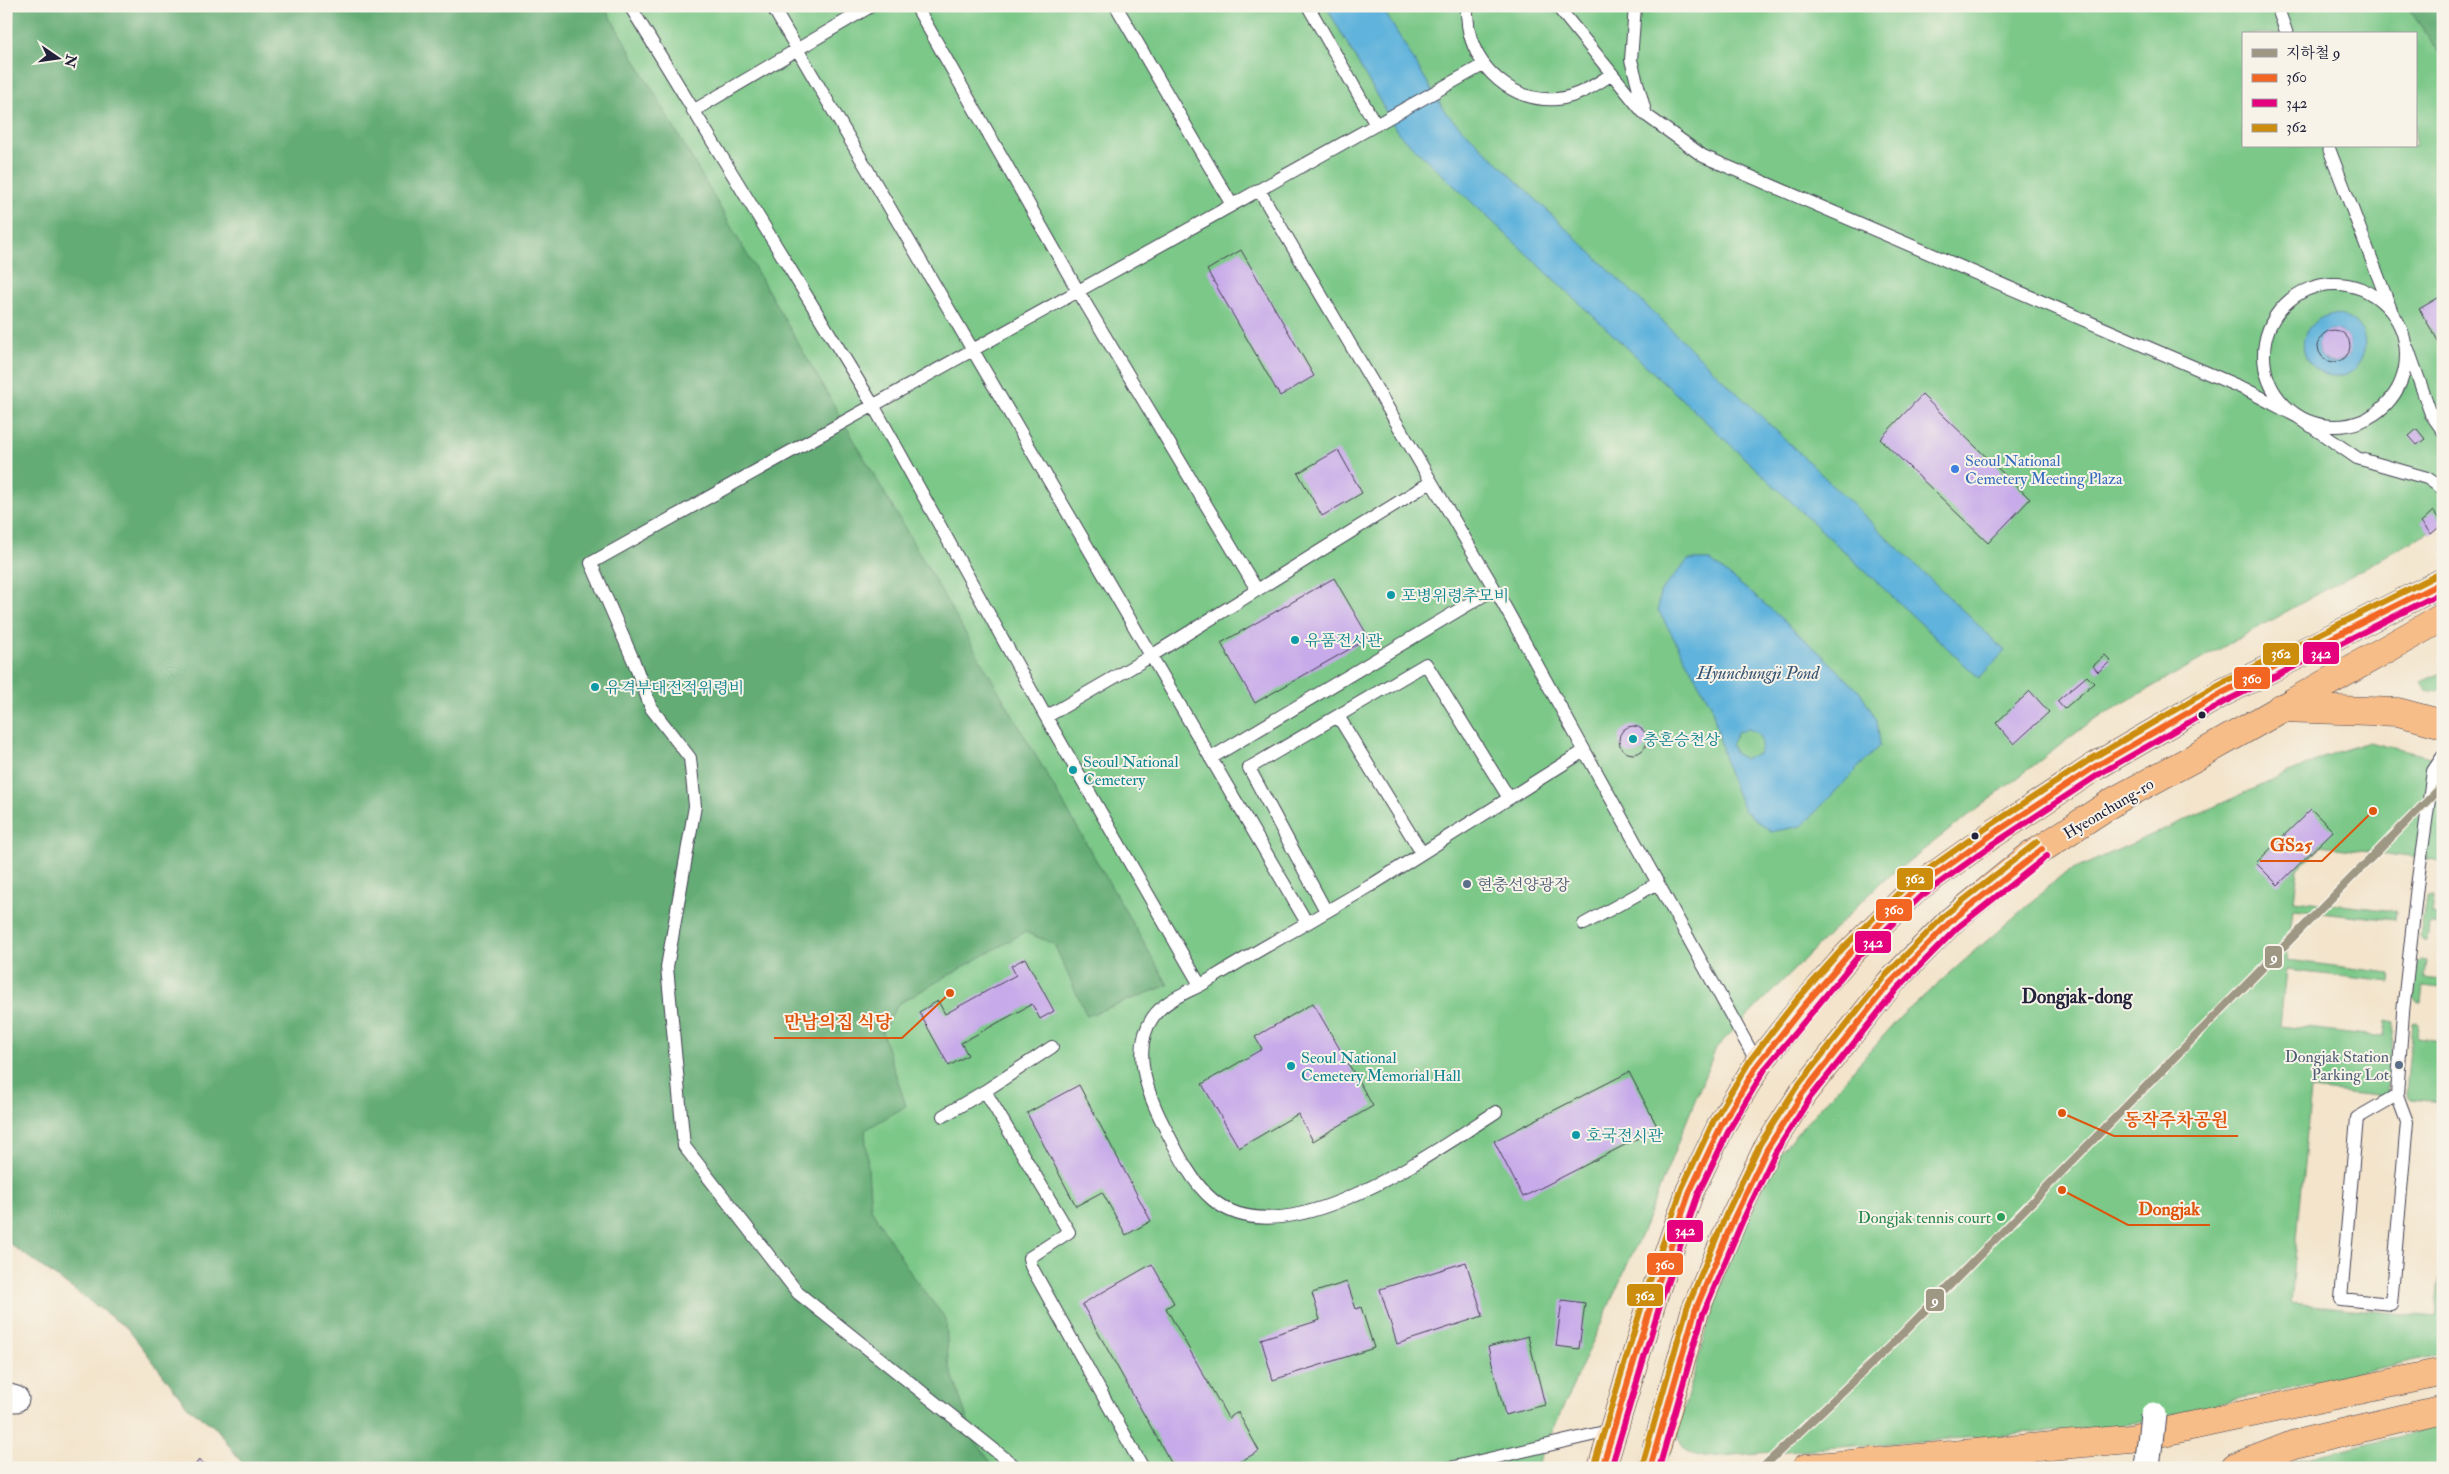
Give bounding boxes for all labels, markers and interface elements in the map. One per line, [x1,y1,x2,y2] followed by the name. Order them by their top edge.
[32,32,82,82] north arrow
[2242,32,2416,148] legend
[2286,44,2340,63] text: 지하철 9
[60,52,80,69] text: N
[2286,68,2307,87] text: 360
[2286,94,2308,113] text: 342
[2286,118,2307,137] text: 362
[1965,451,2123,489] place label: Seoul National Cemetery Meeting Plaza
[1949,463,1961,475] marker: Seoul National Cemetery Meeting Plaza
[1401,586,1509,606] place label: 포병위령추모비
[1385,589,1397,601] marker: 포병위령추모비
[1305,631,1383,651] place label: 유품전시관
[1289,634,1301,646] marker: 유품전시관
[2302,641,2340,665] line badge: 342
[2262,642,2300,666] line badge: 362
[2271,645,2291,662] text: 362
[2311,645,2331,662] text: 342
[1696,662,1821,685] water label: Hyunchungji Pond
[2233,666,2271,690] line badge: 360
[2242,670,2262,687] text: 360
[605,678,744,698] place label: 유격부대전적위령비
[589,681,601,693] marker: 유격부대전적위령비
[2197,710,2207,720] unlabelled marker
[1643,730,1721,750] place label: 충혼승천상
[1627,733,1639,745] marker: 충혼승천상
[1083,752,1179,790] place label: Seoul National Cemetery
[1067,764,1079,776] marker: Seoul National Cemetery
[2060,774,2158,844] street label: Hyeonchung-ro
[2260,828,2322,861] callout: GS25
[1970,831,1980,841] unlabelled marker
[2270,834,2313,857] text: GS25
[1896,867,1934,891] line badge: 362
[1905,870,1925,887] text: 362
[1477,875,1570,895] place label: 현충선양광장
[1461,878,1473,890] marker: 현충선양광장
[1875,898,1913,922] line badge: 360
[1884,901,1904,918] text: 360
[1854,930,1892,954] line badge: 342
[1863,934,1883,951] text: 342
[2264,945,2283,969] line badge: 9
[2268,949,2278,966] text: 9
[2022,985,2133,1010] district label: Dongjak-dong
[774,1005,902,1038] callout: 만남의집 식당
[784,1011,893,1034] text: 만남의집 식당
[2285,1047,2389,1085] place label: Dongjak Station Parking Lot
[1301,1048,1461,1086] place label: Seoul National Cemetery Memorial Hall
[2393,1059,2405,1071] marker: Dongjak Station Parking Lot
[1285,1060,1297,1072] marker: Seoul National Cemetery Memorial Hall
[2114,1103,2238,1136] callout: 동작주차공원
[2124,1109,2228,1132] text: 동작주차공원
[1586,1126,1664,1146] place label: 호국전시관
[1570,1129,1582,1141] marker: 호국전시관
[2128,1192,2210,1225] callout: Dongjak
[2138,1198,2200,1221] text: Dongjak
[1858,1208,1991,1228] place label: Dongjak tennis court
[1995,1211,2007,1223] marker: Dongjak tennis court
[1666,1219,1704,1243] line badge: 342
[1675,1222,1695,1239] text: 342
[1646,1252,1684,1276] line badge: 360
[1655,1256,1675,1273] text: 360
[1626,1283,1664,1307] line badge: 362
[1635,1287,1655,1304] text: 362
[1925,1288,1945,1312] line badge: 9
[1929,1292,1939,1309] text: 9

